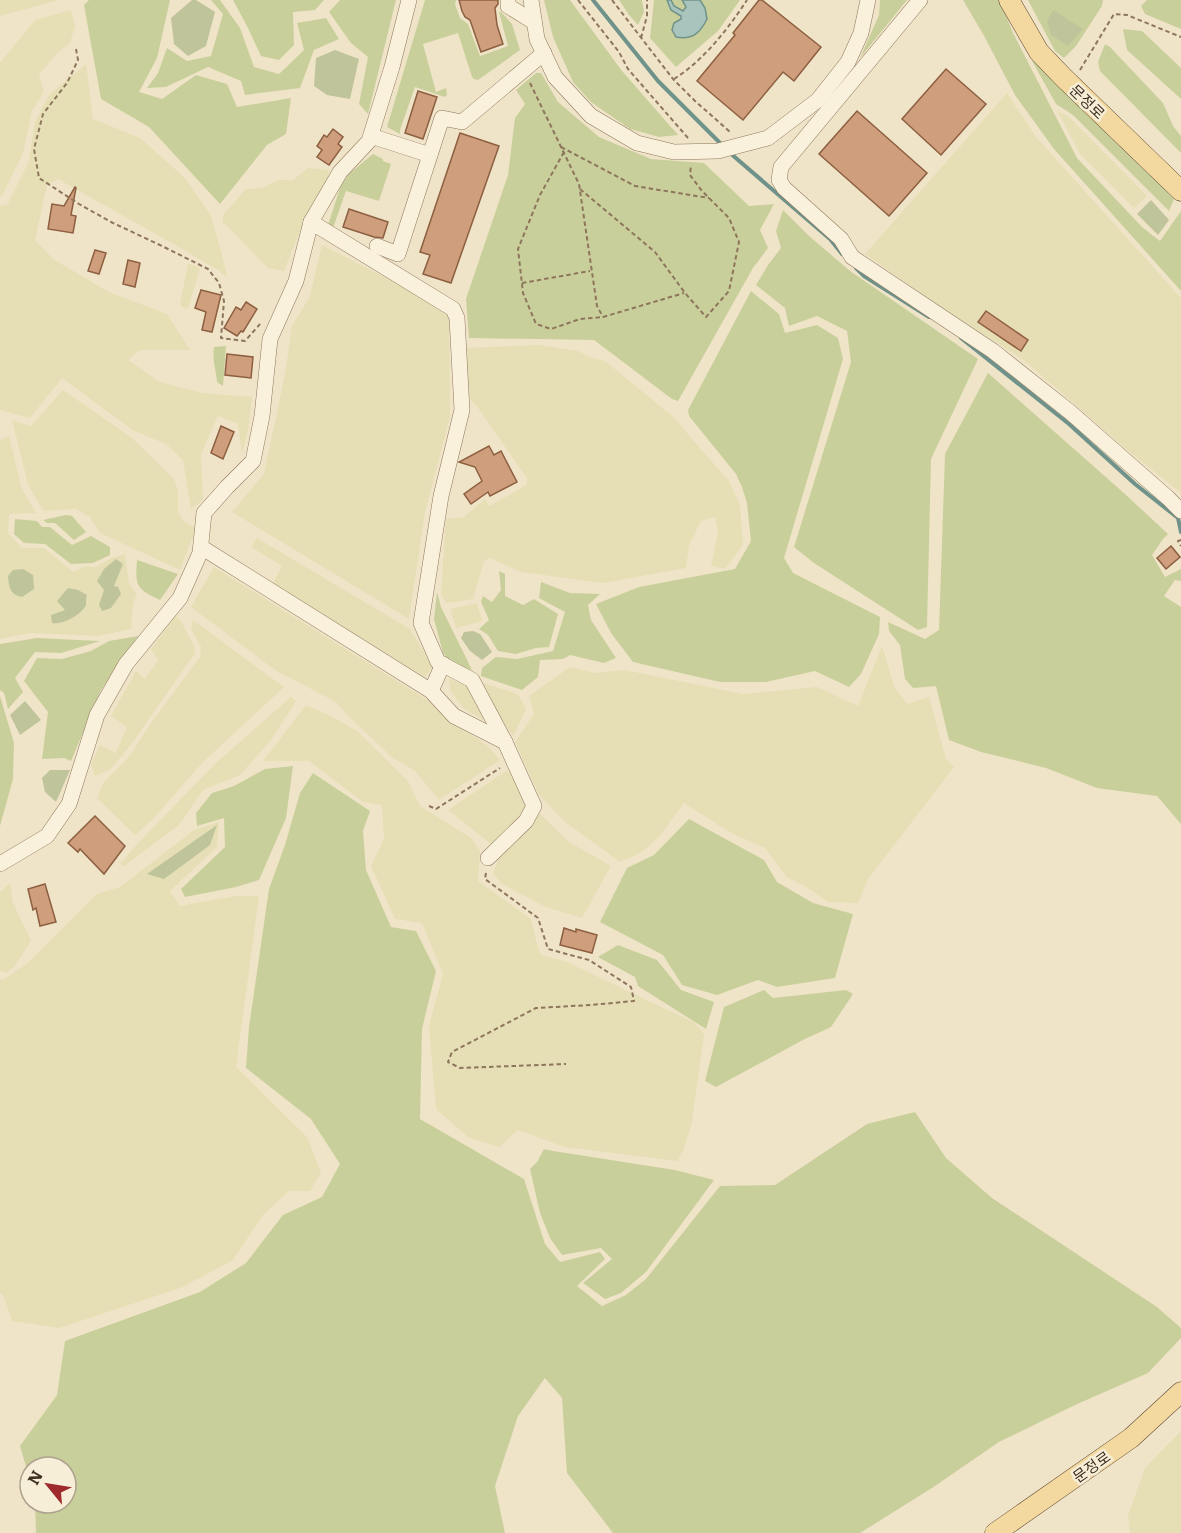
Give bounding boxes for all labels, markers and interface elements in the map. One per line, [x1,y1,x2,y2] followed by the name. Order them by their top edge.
[1065,78,1111,124] street label: 문정로
[1067,1445,1115,1487] street label: 문정로
[18,1455,78,1515] north arrow
[20,1465,48,1489] text: N

